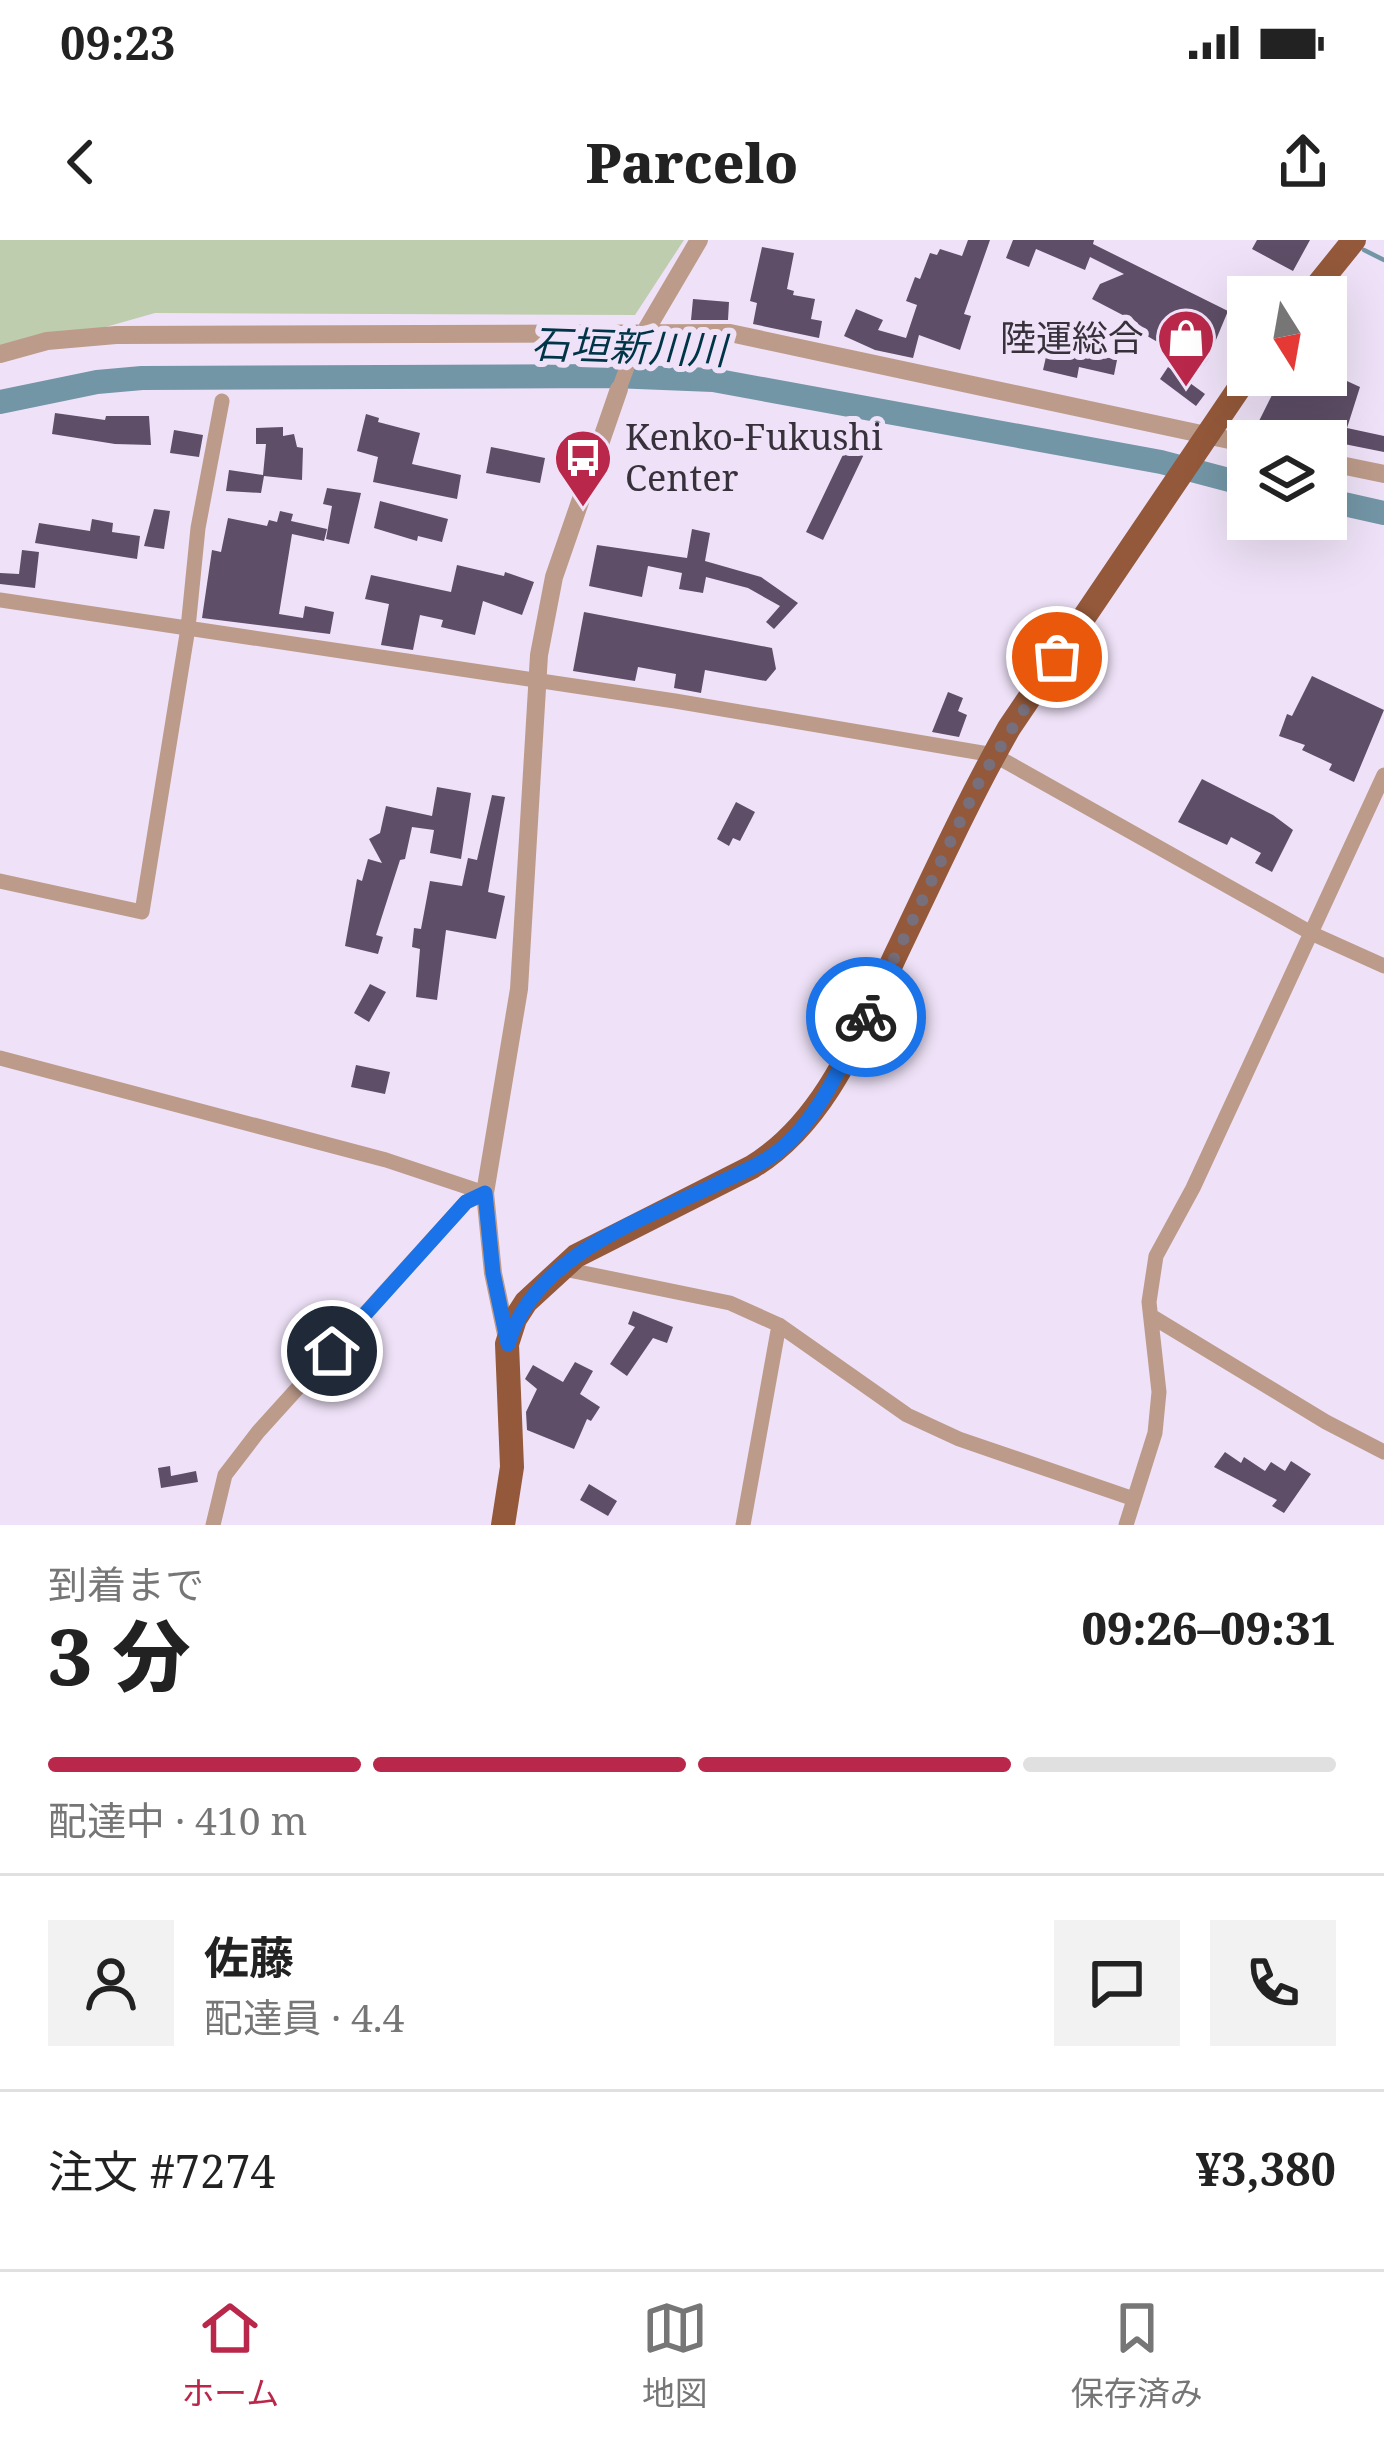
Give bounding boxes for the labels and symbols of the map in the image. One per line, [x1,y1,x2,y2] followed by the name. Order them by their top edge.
[1227,276,1347,396] north arrow
[1155,307,1217,389] shop icon: 陸運総合
[1000,313,1144,362] place label: 陸運総合
[531,316,731,376] water label: 石垣新川川
[625,412,883,502] place label: Kenko-Fukushi Center
[552,427,614,509] bus stop icon: Kenko-Fukushi Center
[1006,606,1108,708] pin
[806,957,926,1077] courier
[281,1300,383,1402] pin

